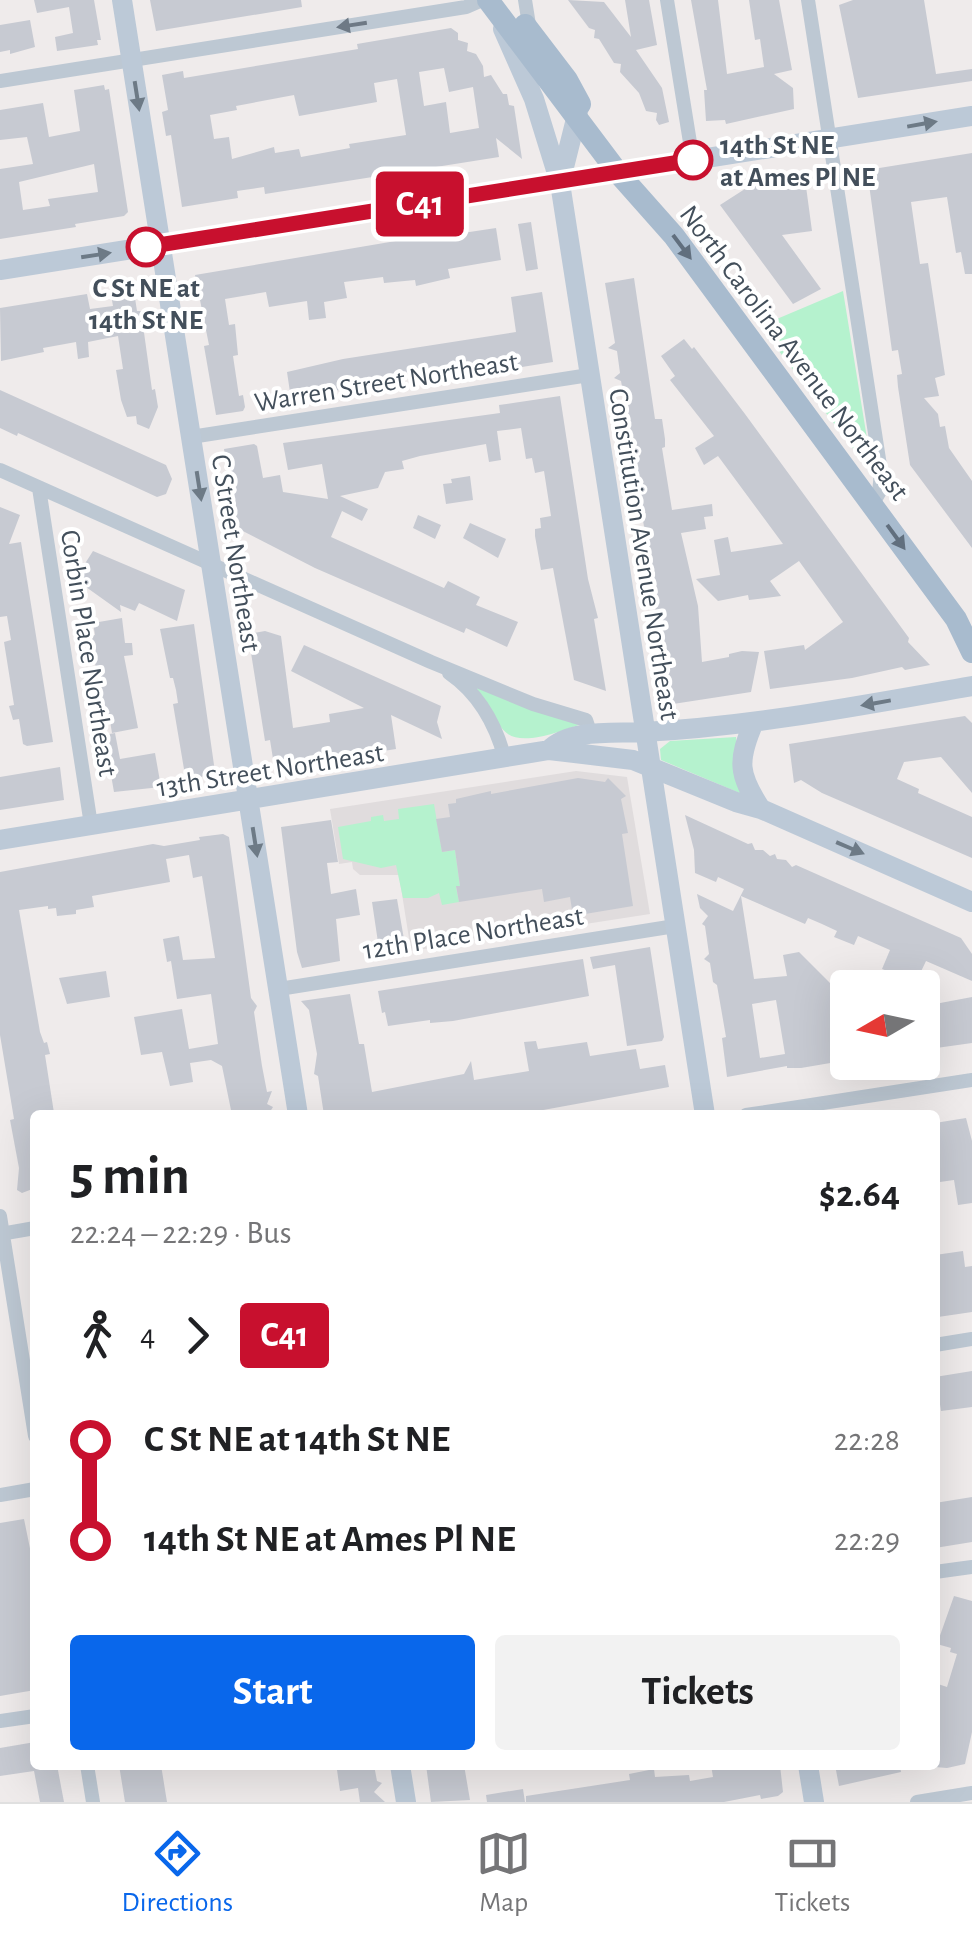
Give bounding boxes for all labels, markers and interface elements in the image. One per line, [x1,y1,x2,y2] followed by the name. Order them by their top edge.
[336,18,368,34] one-way arrow
[130,81,145,113] one-way arrow
[907,116,938,131] one-way arrow
[720,132,875,192] place label: 14th St NE at Ames Pl NE
[674,141,712,179] marker: 14th St NE at Ames Pl NE
[362,172,478,236] line badge: C41
[396,187,444,222] text: C41
[674,201,913,506] street label: North Carolina Avenue Northeast
[127,228,165,266] marker: C St NE at 14th St NE
[672,234,692,260] one-way arrow
[81,247,113,262] one-way arrow
[89,275,203,335] place label: C St NE at 14th St NE
[253,348,520,418] street label: Warren Street Northeast
[603,386,683,722] street label: Constitution Avenue Northeast
[206,453,264,654] street label: C Street Northeast
[191,471,207,503] one-way arrow
[886,524,905,550] one-way arrow
[55,528,121,779] street label: Corbin Place Northeast
[860,696,891,711] one-way arrow
[155,739,386,803] street label: 13th Street Northeast
[248,827,263,858] one-way arrow
[836,840,865,856] one-way arrow
[361,903,586,965] street label: 12th Place Northeast
[830,970,940,1080] north arrow
[830,970,940,1080] map controls
[70,1149,190,1204] text: 5 min
[819,1176,900,1214] text: $2.64
[70,1217,291,1249] text: 22:24 – 22:29 · Bus
[70,1308,125,1363] icon: walk
[170,1308,225,1363] icon: forward
[260,1318,309,1353] text: C41
[140,1319,155,1351] text: 4
[144,1421,450,1459] text: C St NE at 14th St NE
[834,1424,900,1456] text: 22:28
[144,1521,516,1559] text: 14th St NE at Ames Pl NE
[834,1524,900,1556] text: 22:29
[70,1635,475,1750] button: Start
[495,1635,900,1750] button: Tickets
[122,1826,233,1920] tab: Directions
[476,1826,531,1920] tab: Map
[775,1826,850,1920] tab: Tickets

